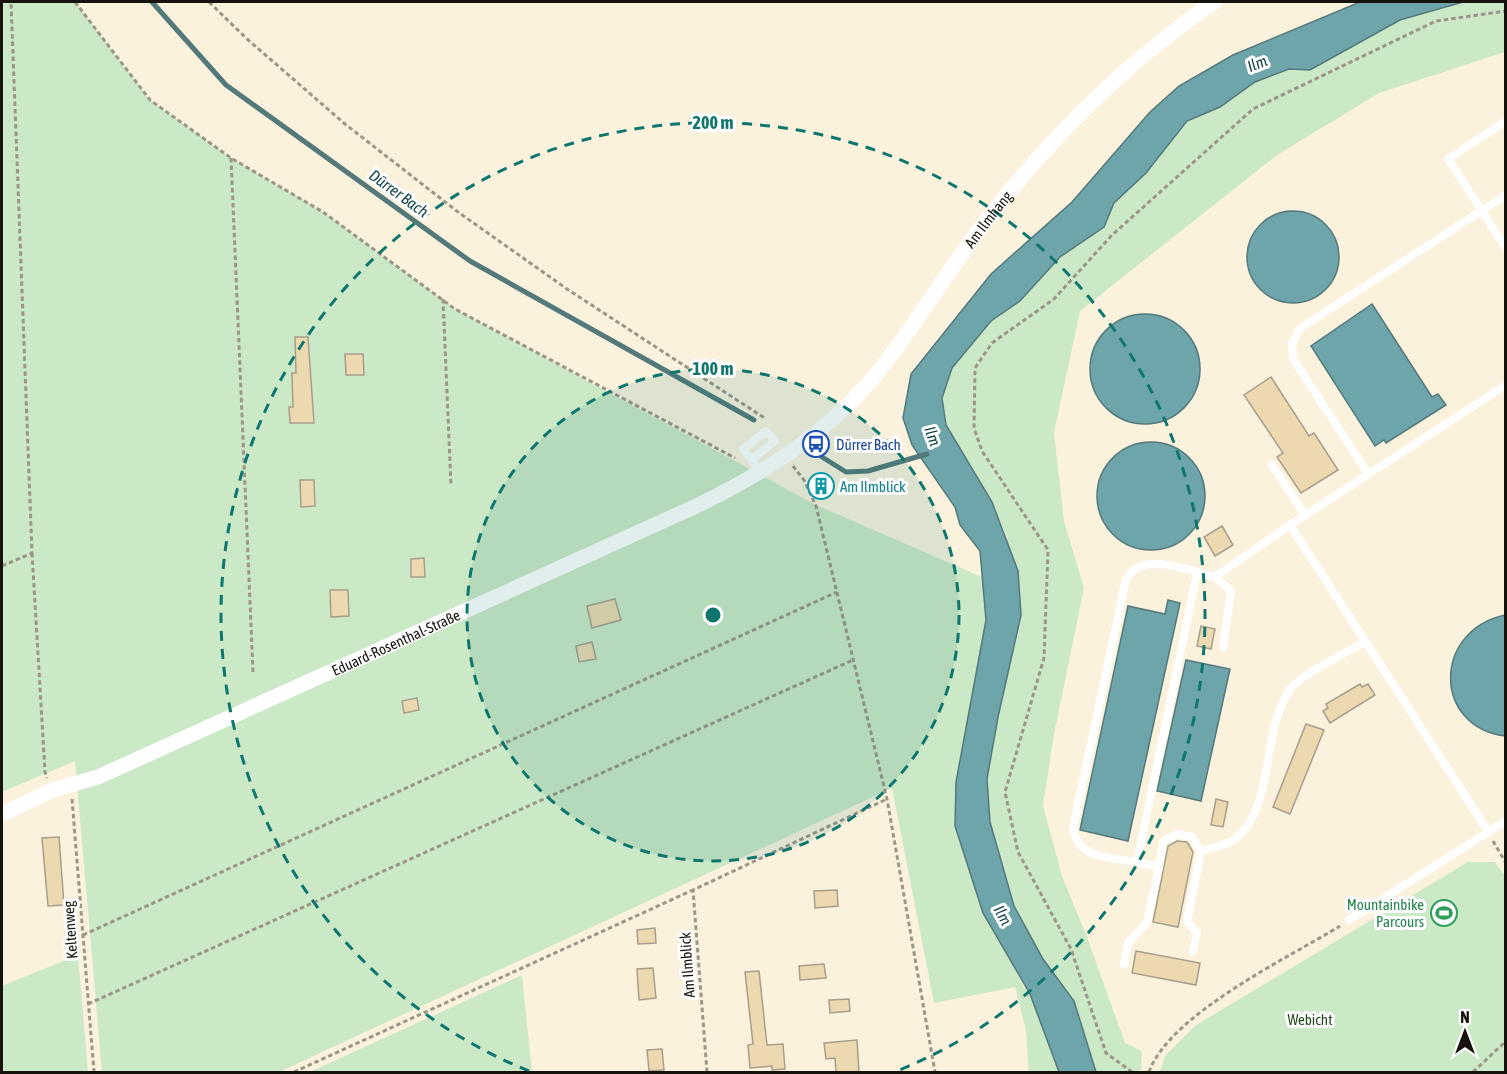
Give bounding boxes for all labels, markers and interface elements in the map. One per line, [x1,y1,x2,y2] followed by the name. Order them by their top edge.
[1245,51,1270,75] water label: Ilm
[693,112,733,133] text: 200 m
[366,166,432,221] water label: Dürrer Bach
[961,187,1015,251] street label: Am Ilmhang
[693,358,733,379] text: 100 m
[921,424,945,449] water label: Ilm
[801,429,831,459] bus stop icon: Dürrer Bach
[836,436,901,453] place label: Dürrer Bach
[806,471,836,501] building icon: Am Ilmblick
[840,478,906,495] place label: Am Ilmblick
[703,605,723,625] centre of rings
[329,606,463,679] street label: Eduard-Rosenthal-Straße
[1347,896,1424,930] place label: Mountainbike Parcours
[1429,898,1459,928] sports icon: Mountainbike Parcours
[59,900,81,960] street label: Keltenweg
[990,902,1016,928] water label: Ilm
[676,931,698,998] street label: Am Ilmblick
[1435,1002,1495,1062] north arrow
[1460,1008,1470,1026] text: N
[1288,1011,1332,1028] park label: Webicht

